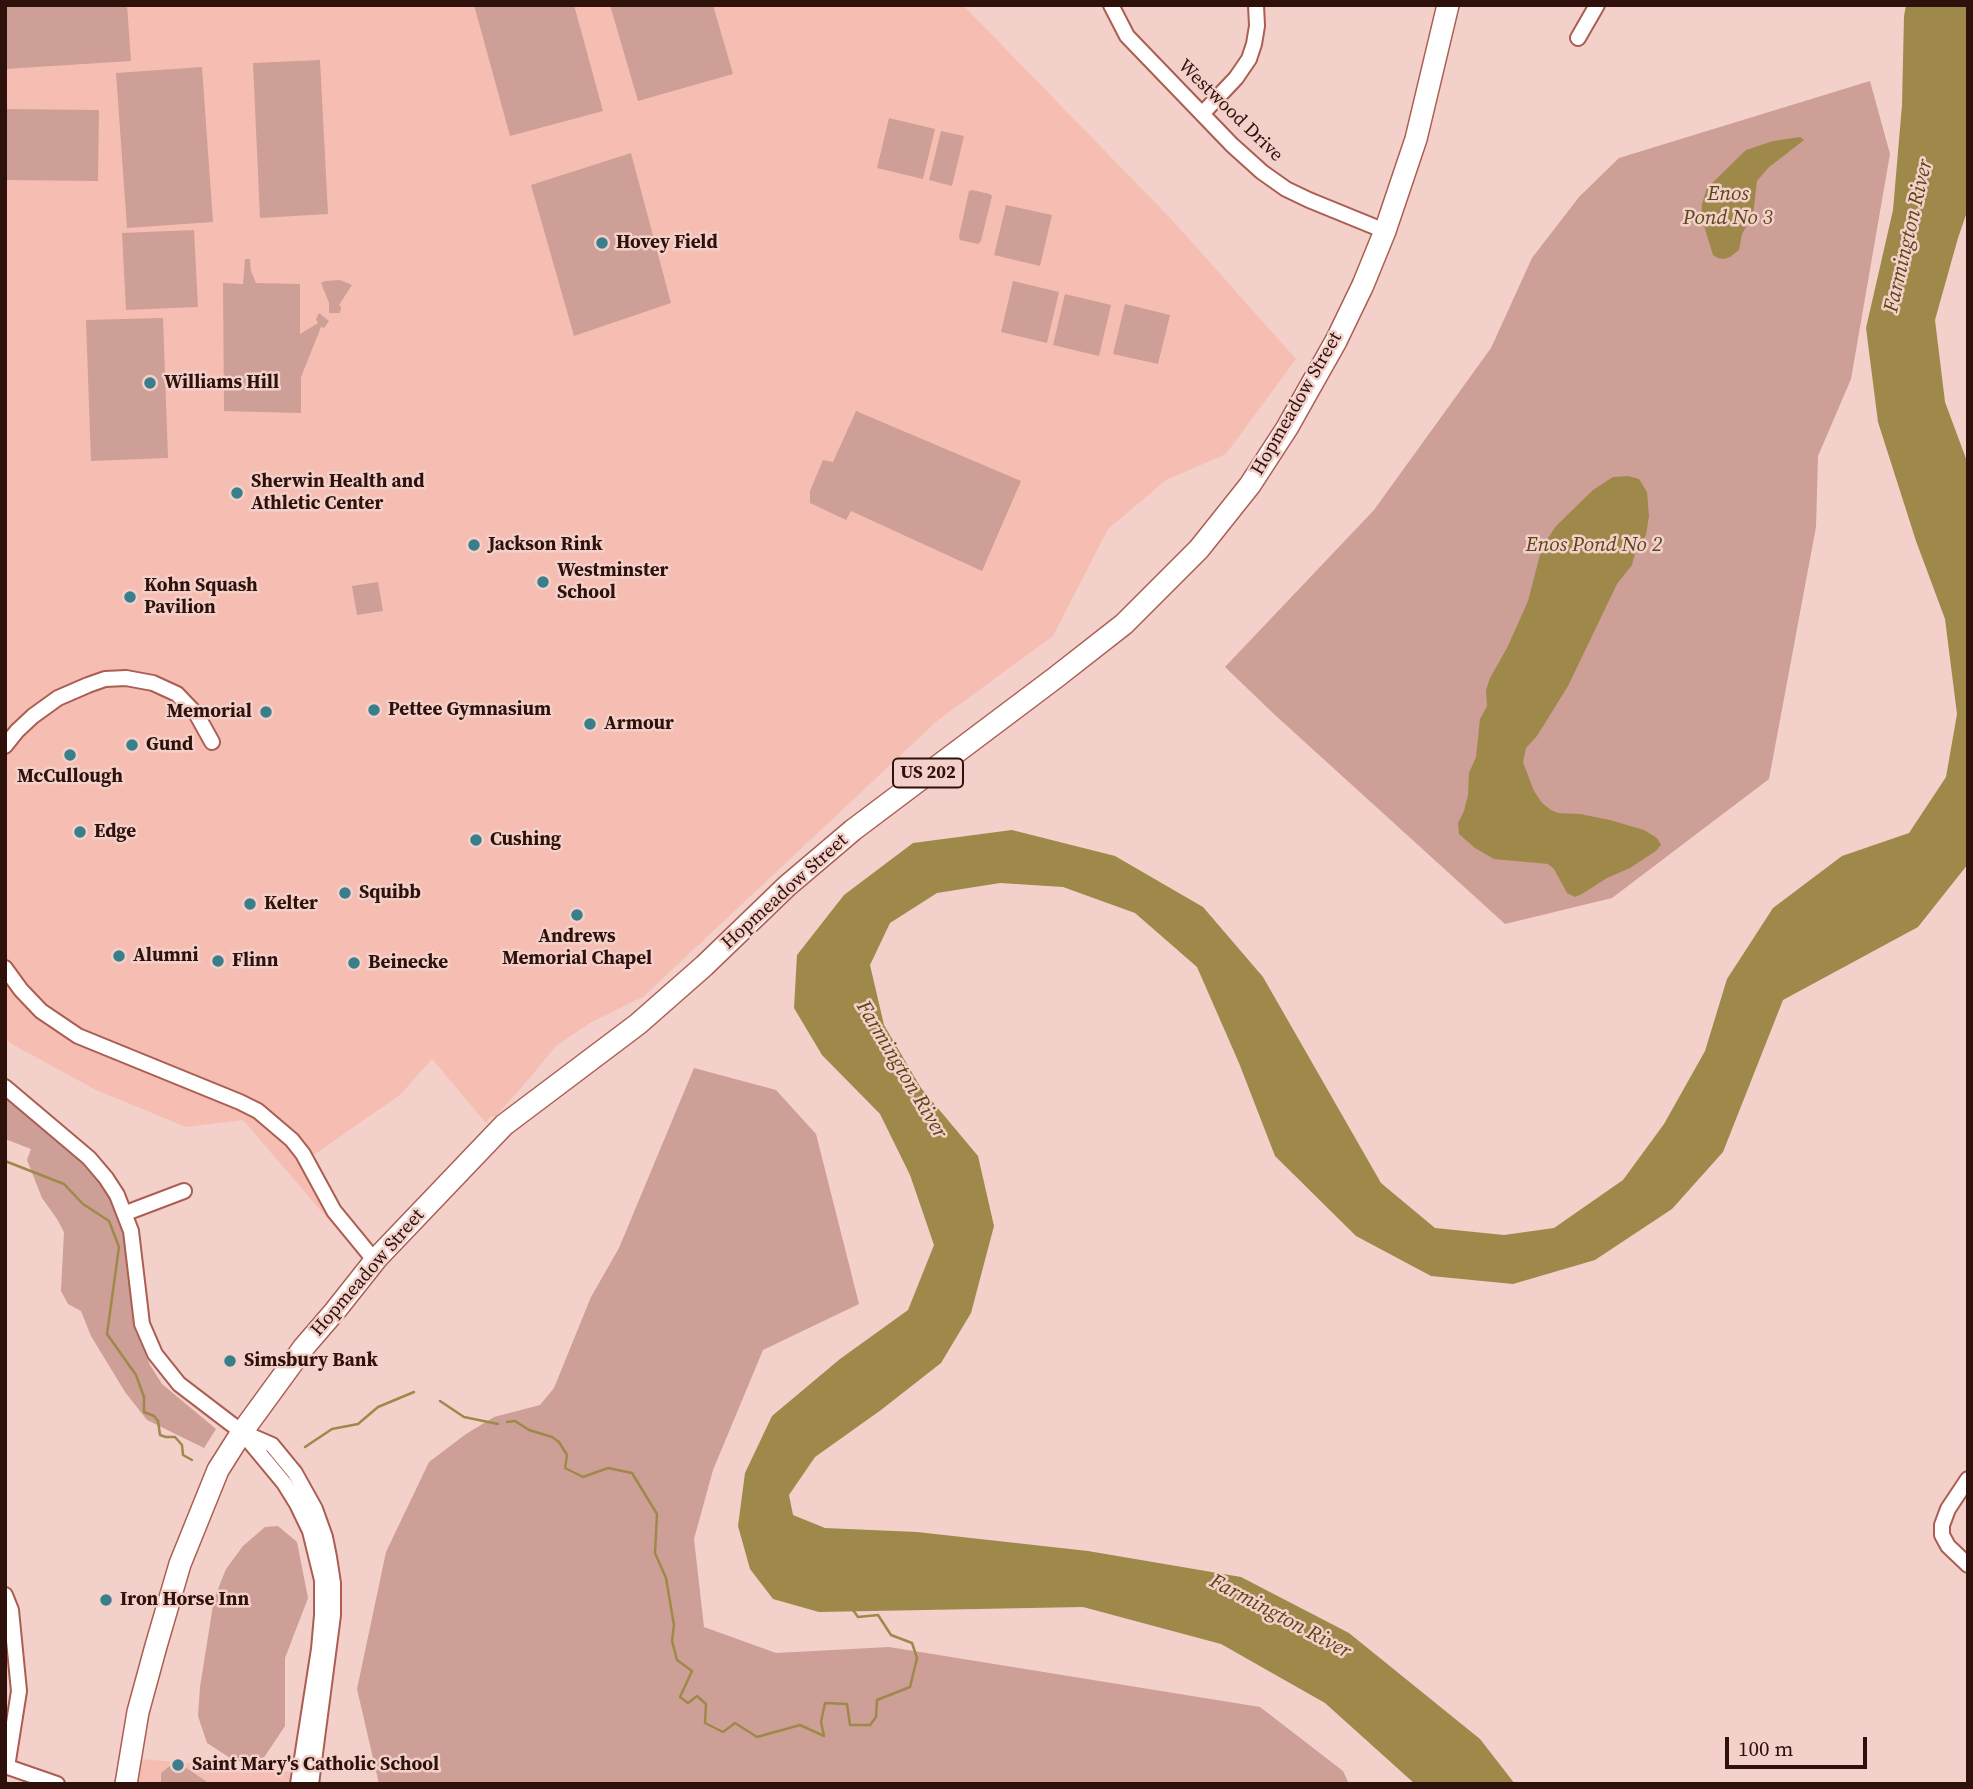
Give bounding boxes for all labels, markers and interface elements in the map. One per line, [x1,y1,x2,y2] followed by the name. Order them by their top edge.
[1173,55,1287,167] street label: Westwood Drive
[1879,157,1939,315] water label: Farmington River
[1683,182,1773,232] water label: Enos Pond No 3
[616,232,718,254] place label: Hovey Field
[594,235,610,251] marker: Hovey Field
[1247,328,1347,480] street label: Hopmeadow Street
[164,372,279,394] place label: Williams Hill
[142,375,158,391] marker: Williams Hill
[251,471,425,515] place label: Sherwin Health and Athletic Center
[229,485,245,501] marker: Sherwin Health and Athletic Center
[1525,533,1663,559] water label: Enos Pond No 2
[488,534,603,556] place label: Jackson Rink
[466,537,482,553] marker: Jackson Rink
[557,560,668,604] place label: Westminster School
[535,574,551,590] marker: Westminster School
[144,575,258,619] place label: Kohn Squash Pavilion
[122,589,138,605] marker: Kohn Squash Pavilion
[388,699,551,721] place label: Pettee Gymnasium
[167,701,252,723] place label: Memorial
[366,702,382,718] marker: Pettee Gymnasium
[258,704,274,720] marker: Memorial
[604,713,674,735] place label: Armour
[582,716,598,732] marker: Armour
[146,734,193,756] place label: Gund
[124,737,140,753] marker: Gund
[62,747,78,763] marker: McCullough
[893,758,963,788] road number: US 202
[17,766,123,788] place label: McCullough
[94,821,136,843] place label: Edge
[72,824,88,840] marker: Edge
[490,829,561,851] place label: Cushing
[717,830,853,954] street label: Hopmeadow Street
[468,832,484,848] marker: Cushing
[359,882,421,904] place label: Squibb
[337,885,353,901] marker: Squibb
[264,893,318,915] place label: Kelter
[242,896,258,912] marker: Kelter
[569,907,585,923] marker: Andrews Memorial Chapel
[502,926,652,970] place label: Andrews Memorial Chapel
[133,945,198,967] place label: Alumni
[111,948,127,964] marker: Alumni
[232,950,278,972] place label: Flinn
[368,952,448,974] place label: Beinecke
[210,953,226,969] marker: Flinn
[346,955,362,971] marker: Beinecke
[850,997,952,1143] water label: Farmington River
[306,1205,430,1341] street label: Hopmeadow Street
[244,1350,378,1372] place label: Simsbury Bank
[222,1353,238,1369] marker: Simsbury Bank
[1205,1569,1355,1665] water label: Farmington River
[120,1589,249,1611] place label: Iron Horse Inn
[98,1592,114,1608] marker: Iron Horse Inn
[1728,1722,1870,1766] scale bar
[1738,1734,1793,1763] text: 100 m
[192,1754,439,1776] place label: Saint Mary's Catholic School
[170,1757,186,1773] marker: Saint Mary's Catholic School

